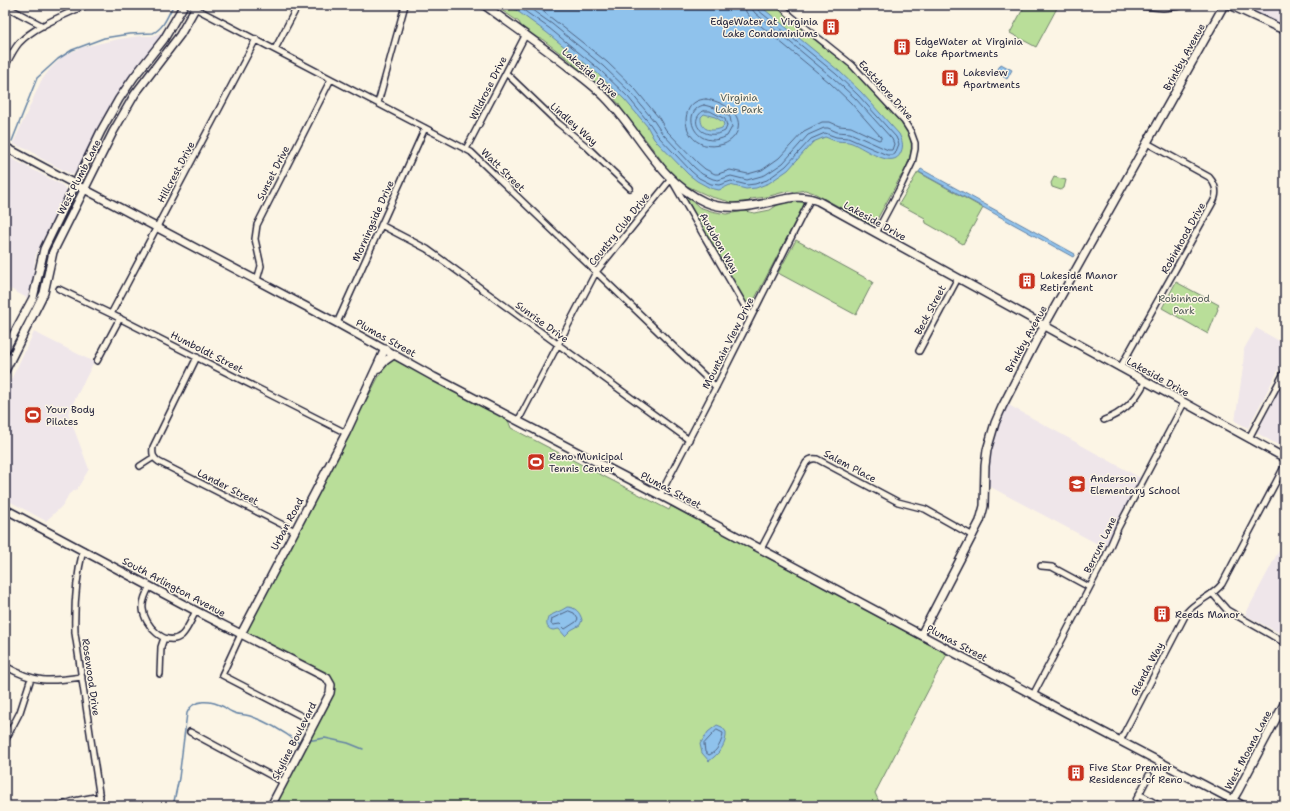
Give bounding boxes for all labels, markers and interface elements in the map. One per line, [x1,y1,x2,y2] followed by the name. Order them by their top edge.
[710,15,819,40] place label: EdgeWater at Virginia Lake Condominiums
[821,17,841,37] building icon: EdgeWater at Virginia Lake Condominiums
[1160,21,1208,93] street label: Brinkby Avenue
[915,35,1023,60] place label: EdgeWater at Virginia Lake Apartments
[892,37,912,57] building icon: EdgeWater at Virginia Lake Apartments
[559,45,621,101] street label: Lakeside Drive
[466,54,510,122] street label: Wildrose Drive
[856,57,916,123] street label: Eastshore Drive
[963,66,1020,91] place label: Lakeview Apartments
[940,68,960,88] building icon: Lakeview Apartments
[715,91,763,116] park label: Virginia Lake Park
[547,100,601,148] street label: Lindley Way
[54,137,104,217] street label: West Plumb Lane
[154,139,198,205] street label: Hillcrest Drive
[254,143,293,203] street label: Sunset Drive
[478,146,528,194] street label: Watt Street
[349,178,397,264] street label: Morningside Drive
[586,190,653,268] street label: Country Club Drive
[841,198,909,244] street label: Lakeside Drive
[1158,200,1208,276] street label: Robinhood Drive
[697,211,742,276] street label: Audubon Way
[1040,269,1118,294] place label: Lakeside Manor Retirement
[1017,271,1037,291] building icon: Lakeside Manor Retirement
[911,283,949,337] street label: Beck Street
[1158,292,1211,317] park label: Robinhood Park
[699,295,757,391] street label: Mountain View Drive
[513,298,571,346] street label: Sunrise Drive
[1002,303,1050,375] street label: Brinkby Avenue
[354,316,418,360] street label: Plumas Street
[168,328,246,376] street label: Humboldt Street
[1124,354,1192,400] street label: Lakeside Drive
[46,403,95,428] place label: Your Body Pilates
[23,405,43,425] sports icon: Your Body Pilates
[822,447,879,485] street label: Salem Place
[549,450,623,475] place label: Reno Municipal Tennis Center
[526,452,546,472] sports icon: Reno Municipal Tennis Center
[195,466,261,508] street label: Lander Street
[638,469,704,511] street label: Plumas Street
[1090,472,1180,497] place label: Anderson Elementary School
[1067,474,1087,494] school or university icon: Anderson Elementary School
[268,495,307,553] street label: Urban Road
[1081,514,1119,575] street label: Berrum Lane
[120,554,228,620] street label: South Arlington Avenue
[1152,604,1172,624] building icon: Reeds Manor
[1175,608,1240,621] place label: Reeds Manor
[924,622,990,664] street label: Plumas Street
[79,638,103,717] street label: Rosewood Drive
[1127,640,1167,698] street label: Glenda Way
[269,699,320,782] street label: Skyline Boulevard
[1222,708,1275,792] street label: West Moana Lane
[1089,761,1183,786] place label: Five Star Premier Residences of Reno
[1066,763,1086,783] building icon: Five Star Premier Residences of Reno

